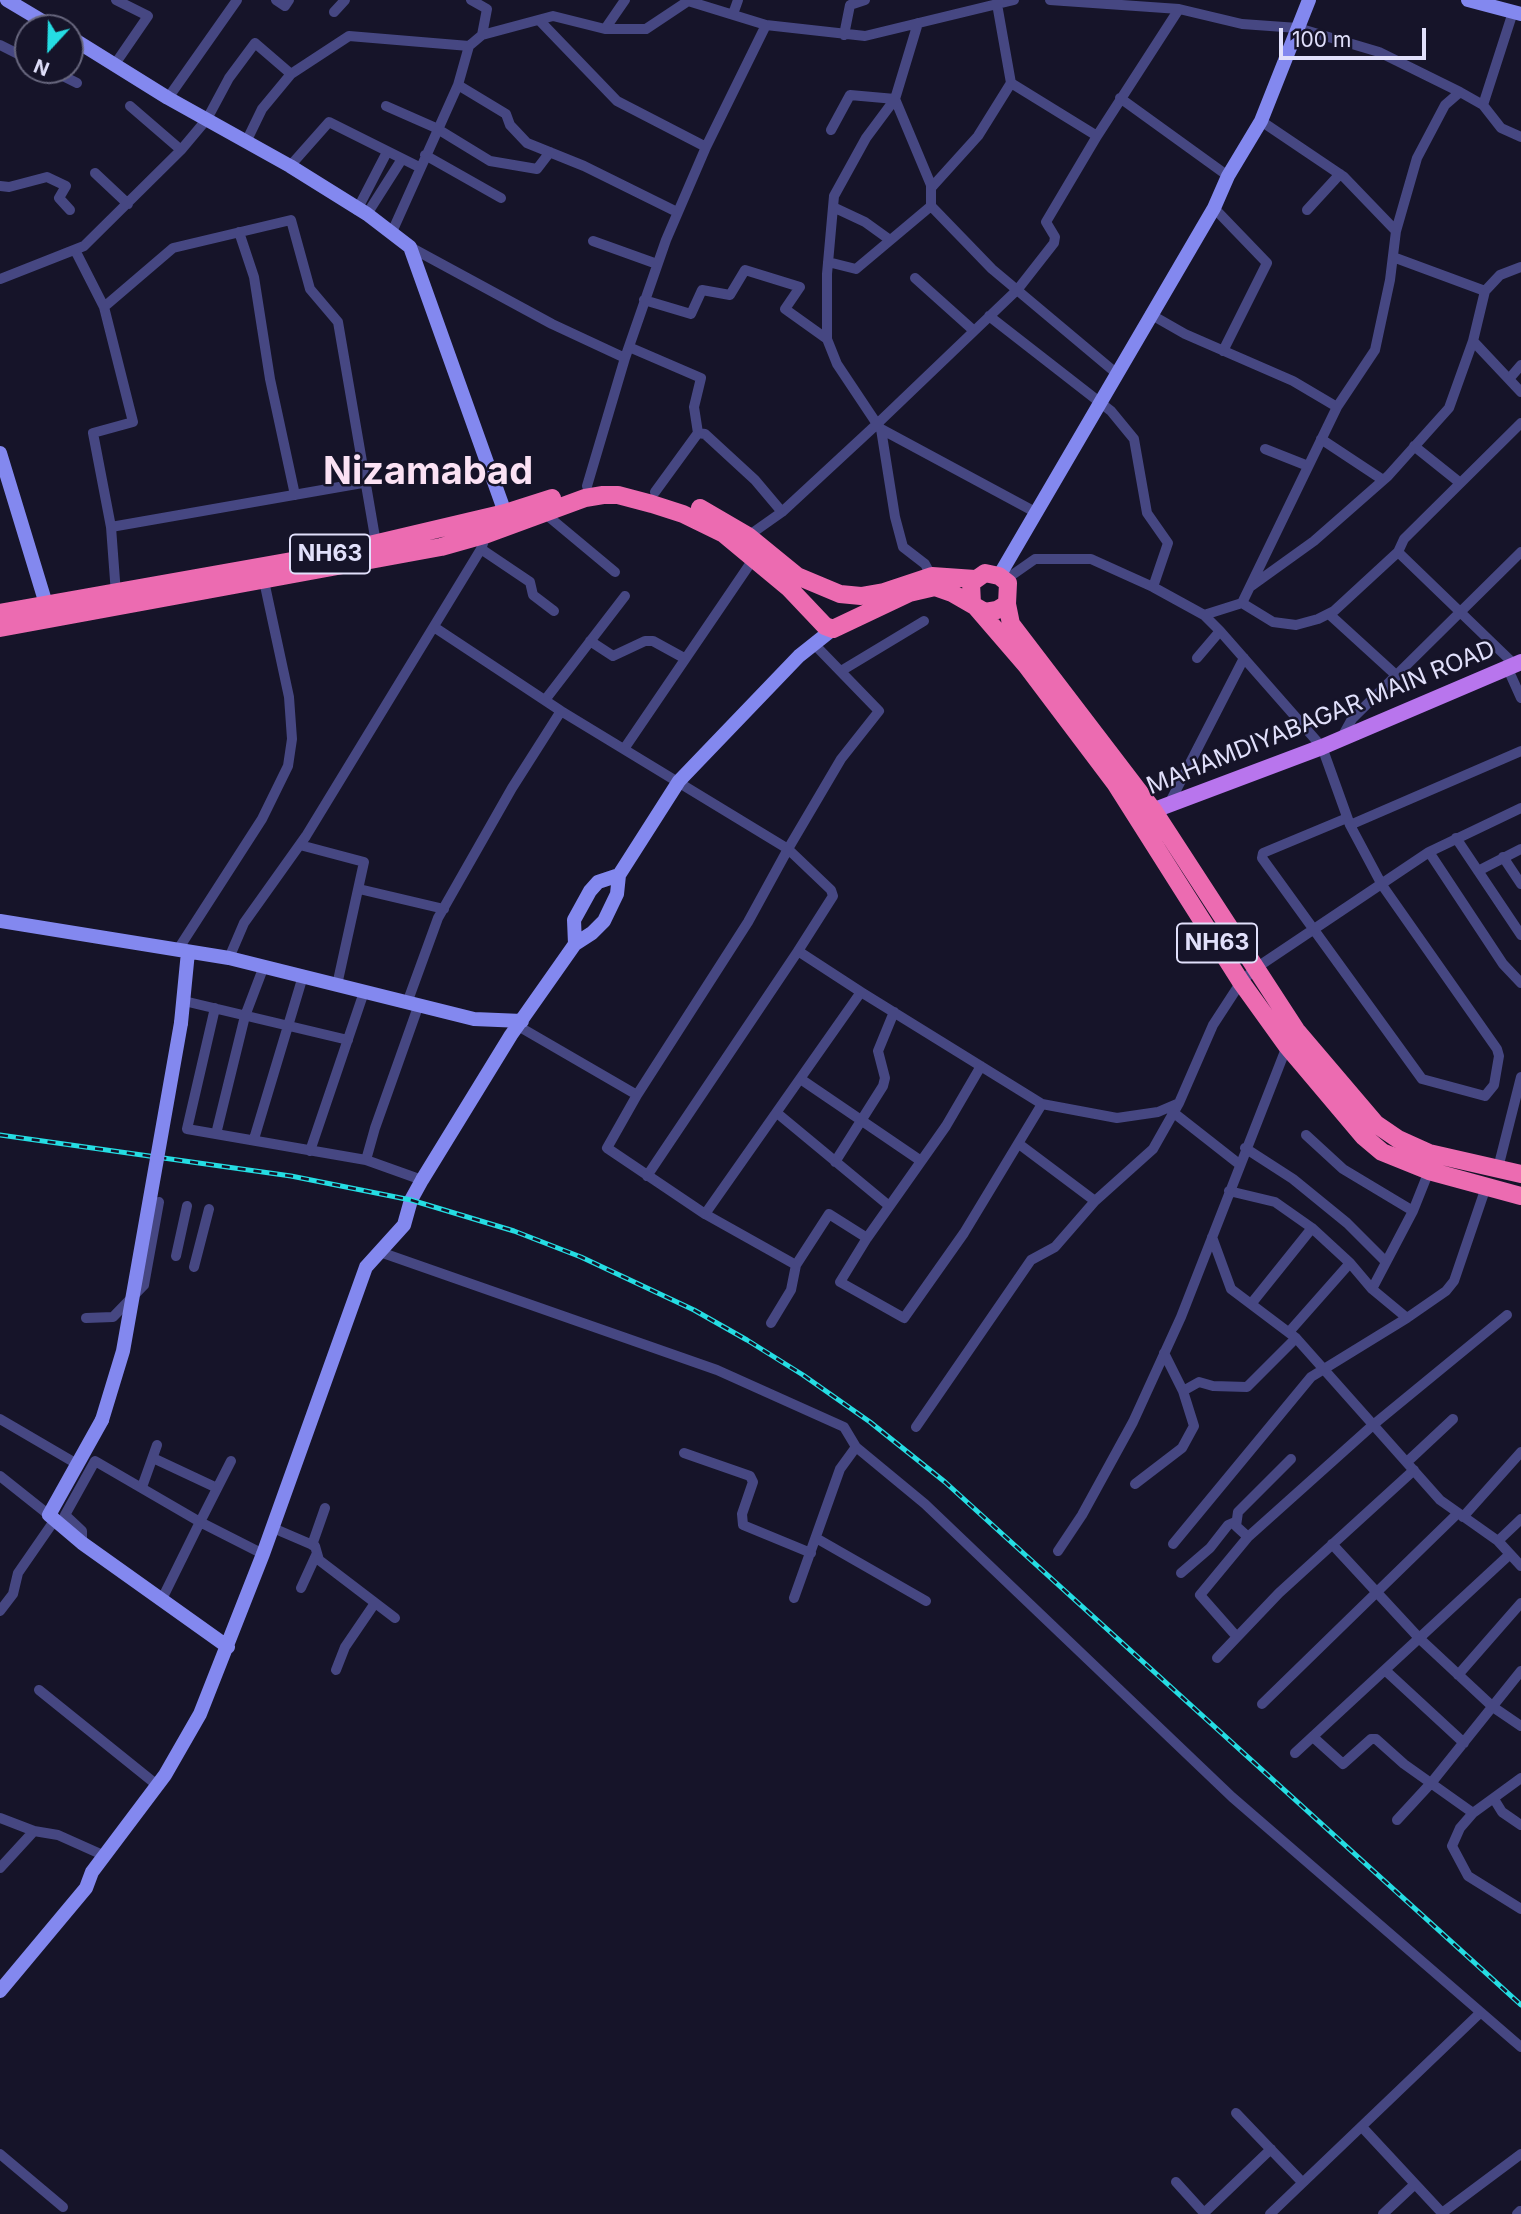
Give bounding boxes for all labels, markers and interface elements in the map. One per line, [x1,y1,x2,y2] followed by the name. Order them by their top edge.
[14,14,84,84] north arrow
[1283,14,1430,58] scale bar
[1292,27,1351,52] text: 100 m
[31,54,53,80] text: N
[323,450,533,496] district label: Nizamabad
[290,534,370,574] road number: NH63
[1143,635,1499,801] street label: MAHAMDIYABAGAR MAIN ROAD
[1177,924,1257,962] road number: NH63

